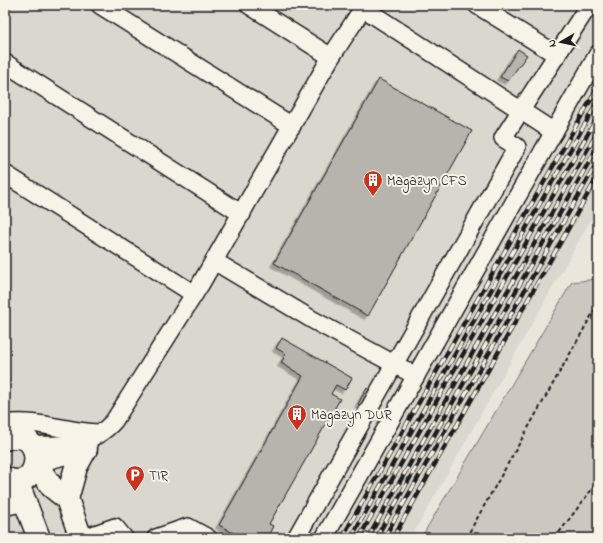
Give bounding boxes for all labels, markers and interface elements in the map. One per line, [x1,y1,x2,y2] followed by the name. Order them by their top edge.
[541,22,581,62] north arrow
[544,38,561,48] text: N
[362,169,384,197] building icon: Magazyn CFS
[387,171,467,193] place label: Magazyn CFS
[286,403,308,431] building icon: Magazyn DUR
[311,405,392,427] place label: Magazyn DUR
[124,464,146,492] parking icon: TIR
[149,466,168,487] place label: TIR

